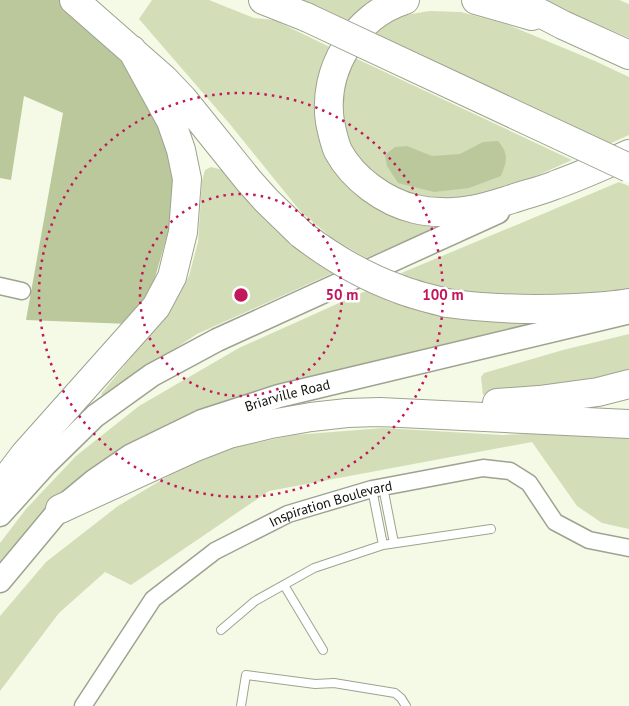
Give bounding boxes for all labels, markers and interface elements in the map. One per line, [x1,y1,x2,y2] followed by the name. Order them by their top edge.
[326,285,358,304] text: 50 m
[422,285,464,304] text: 100 m
[232,286,250,304] centre of rings
[242,375,332,416] street label: Briarville Road
[266,476,394,531] street label: Inspiration Boulevard

